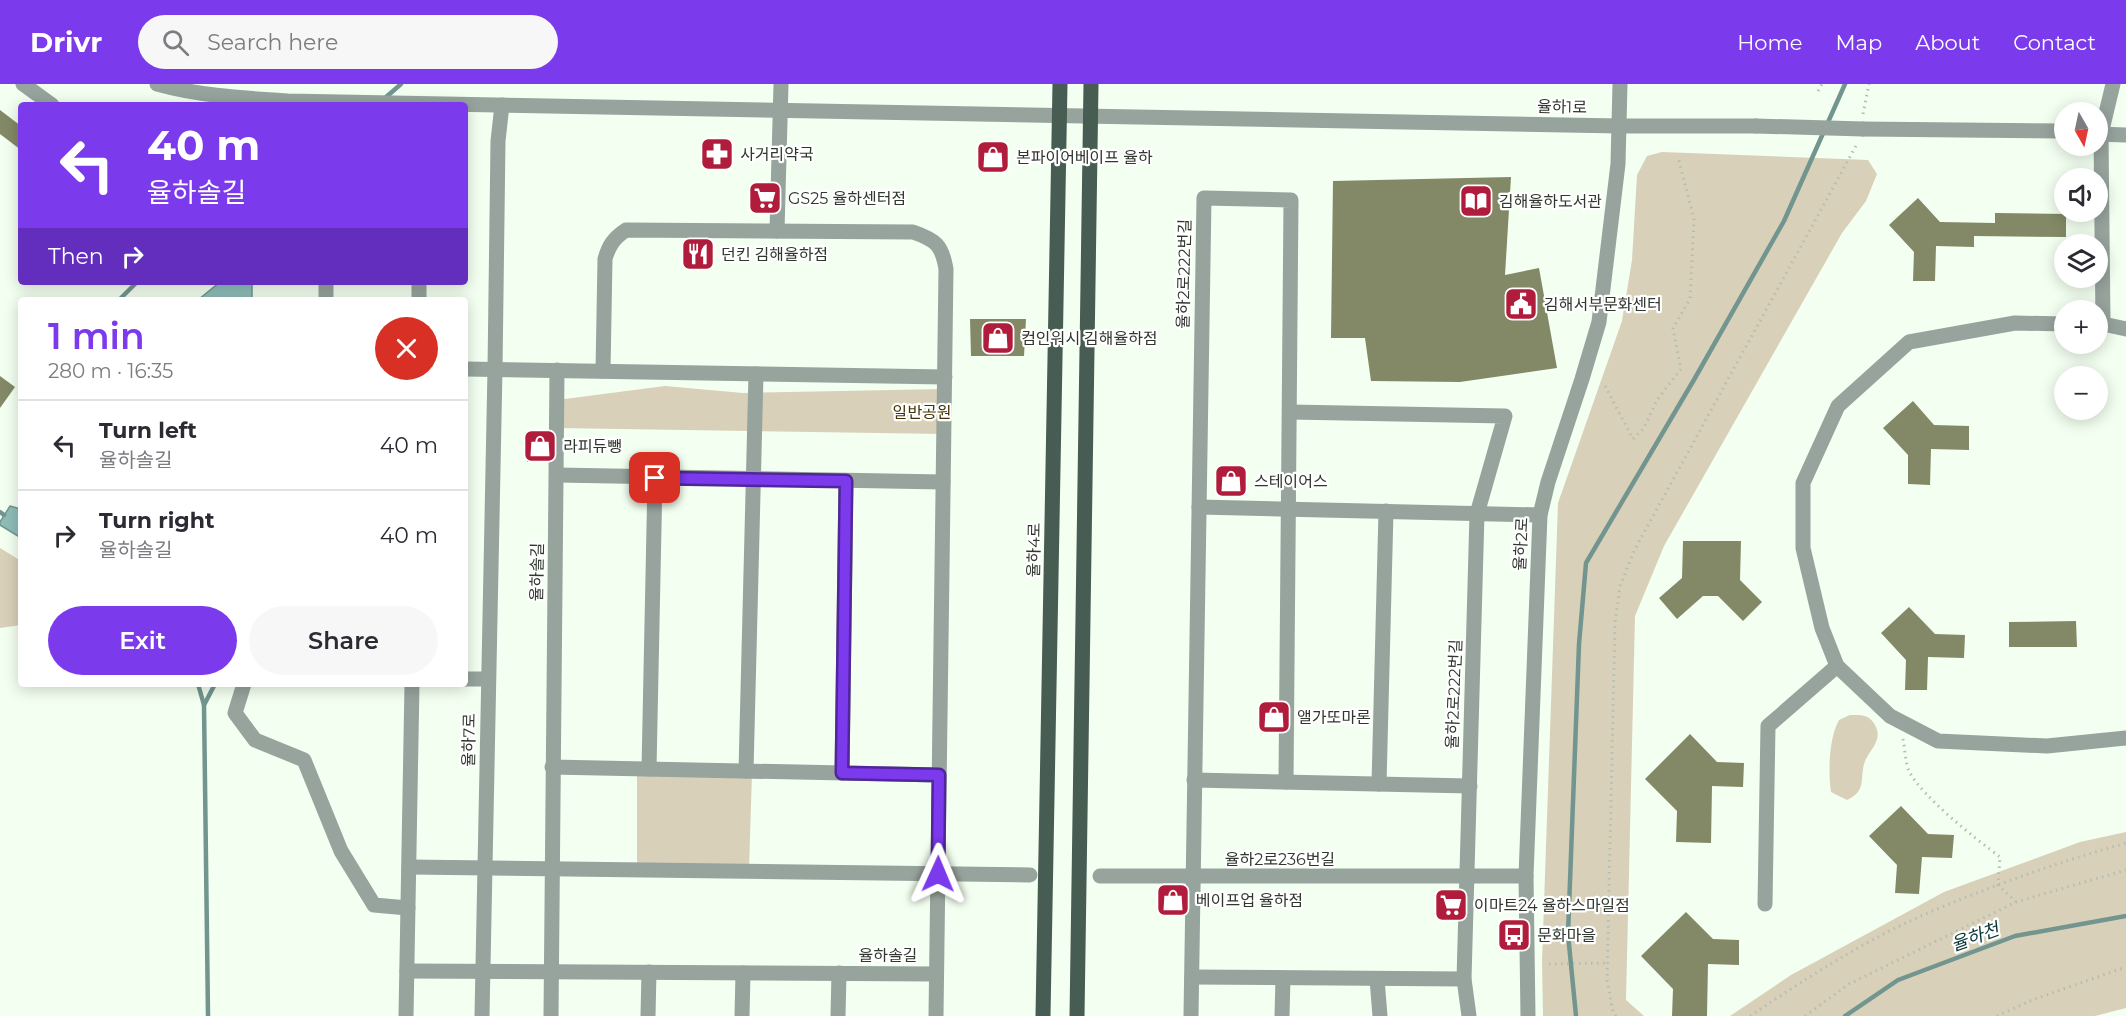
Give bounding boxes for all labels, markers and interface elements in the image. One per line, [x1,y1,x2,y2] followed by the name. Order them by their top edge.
[138,15,558,69] search box
[30,25,102,59] text: Drivr
[159,26,192,59] icon: search
[207,29,338,56] text: Search here
[1737,30,1802,55] text: Home
[1835,30,1882,55] text: Map
[1915,30,1980,55] text: About
[2013,30,2096,55] text: Contact
[1537,97,1587,117] street label: 율하1로
[2054,102,2108,156] north arrow
[2054,102,2108,420] map controls
[147,119,260,171] text: 40 m
[48,126,126,204] icon: left
[699,136,735,172] pharmacy icon: 사거리약국
[975,139,1011,175] shop icon: 본파이어베이프 율하
[740,145,814,164] place label: 사거리약국
[1016,148,1153,167] place label: 본파이어베이프 율하
[2054,168,2108,222] button: sound
[147,176,246,209] text: 율하솔길
[747,180,783,216] supermarket icon: GS25 율하센터점
[1458,183,1494,219] library icon: 김해율하도서관
[788,189,906,208] place label: GS25 율하센터점
[1499,192,1602,211] place label: 김해율하도서관
[1174,219,1194,329] street label: 율하2로222번길
[2054,234,2108,288] button: layers
[680,236,716,272] restaurant icon: 던킨 김해율하점
[116,240,149,273] icon: right
[48,243,104,270] text: Then
[721,245,828,264] place label: 던킨 김해율하점
[1503,286,1539,322] public building icon: 김해서부문화센터
[1544,295,1662,314] place label: 김해서부문화센터
[2054,300,2108,354] button: +
[48,314,145,358] text: 1 min
[375,317,438,380] button: close
[980,320,1016,356] shop icon: 컴인워시 김해율하점
[1021,329,1158,348] place label: 컴인워시 김해율하점
[48,359,173,383] text: 280 m · 16:35
[2054,366,2108,420] button: −
[893,403,951,422] park label: 일반공원
[99,417,197,444] text: Turn left
[522,428,558,464] shop icon: 라피듀뺑
[48,429,81,462] icon: left
[380,432,438,459] text: 40 m
[563,437,622,456] place label: 라피듀뺑
[99,448,173,472] text: 율하솔길
[629,452,680,503] pin
[638,461,671,494] icon: arrive
[1213,463,1249,499] shop icon: 스테이어스
[1254,472,1328,491] place label: 스테이어스
[99,507,214,534] text: Turn right
[1510,517,1532,571] street label: 율하2로
[48,519,81,552] icon: right
[380,522,438,549] text: 40 m
[1024,522,1044,578] street label: 율하4로
[99,538,173,562] text: 율하솔길
[527,542,547,602] street label: 율하솔길
[48,606,237,675] button: Exit
[249,606,438,675] button: Share
[1443,639,1465,749] street label: 율하2로222번길
[1256,699,1292,735] shop icon: 앨가또마론
[1297,708,1371,727] place label: 앨가또마론
[459,713,479,767] street label: 율하7로
[906,842,970,906] position arrow
[1225,850,1335,869] street label: 율하2로236번길
[1155,882,1191,918] shop icon: 베이프업 율하점
[1433,887,1469,923] supermarket icon: 이마트24 율하스마일점
[1196,891,1303,910] place label: 베이프업 율하점
[1474,896,1630,915] place label: 이마트24 율하스마일점
[1496,917,1532,953] bus stop icon: 문화마을
[1948,917,2004,956] water label: 율하천
[1537,926,1596,945] place label: 문화마을
[859,946,917,965] street label: 율하솔길

